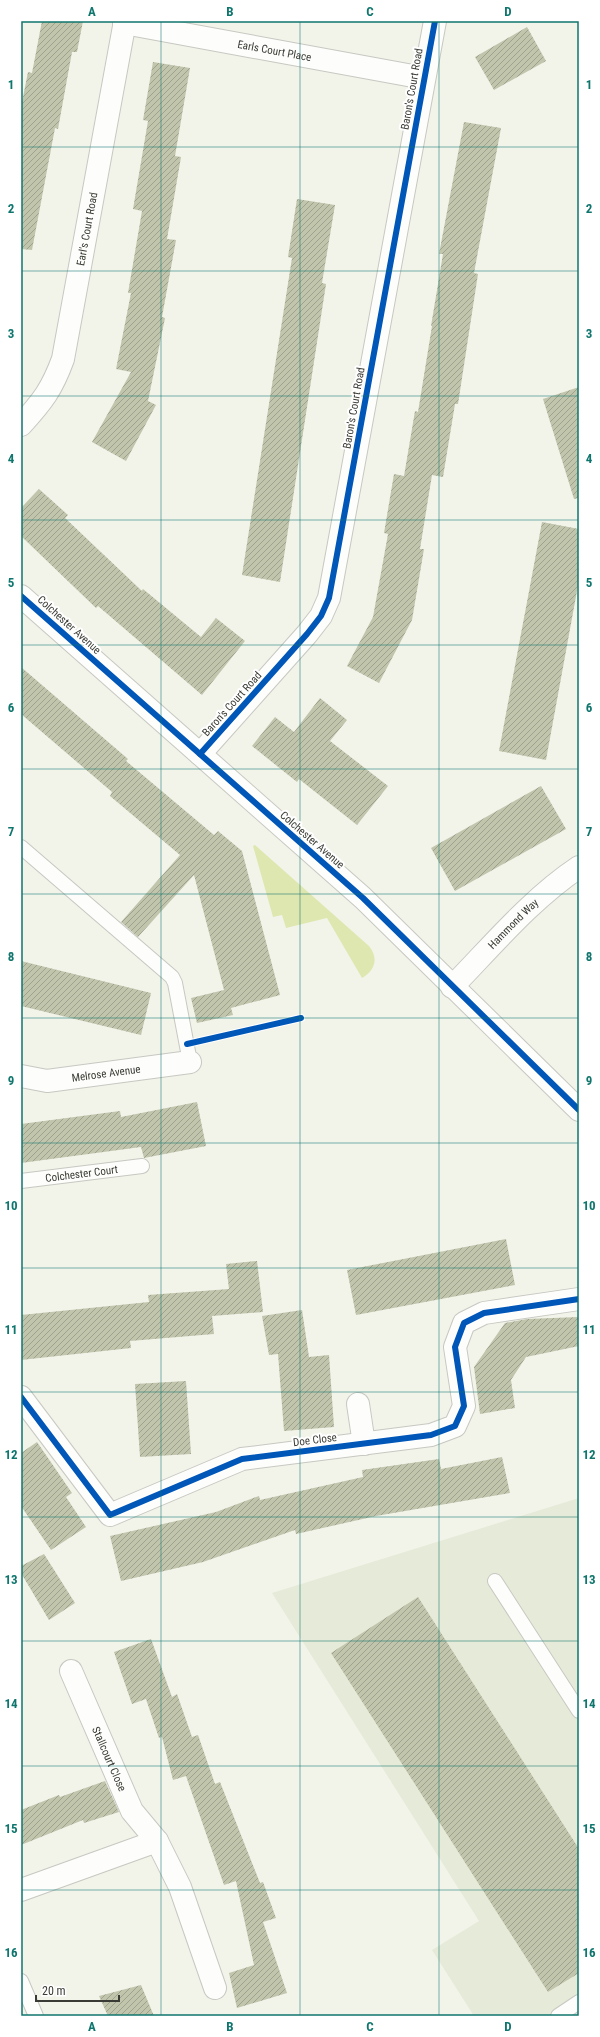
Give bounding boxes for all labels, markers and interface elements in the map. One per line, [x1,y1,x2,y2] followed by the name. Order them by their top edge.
[88,4,96,19] text: A
[226,4,234,19] text: B
[366,4,374,19] text: C
[504,4,512,19] text: D
[236,37,313,64] street label: Earls Court Place
[398,47,426,131] street label: Baron's Court Road
[8,77,14,92] text: 1
[586,77,592,92] text: 1
[74,191,100,267] street label: Earl's Court Road
[8,201,15,216] text: 2
[586,201,593,216] text: 2
[8,326,14,341] text: 3
[586,326,592,341] text: 3
[340,366,368,450] street label: Baron's Court Road
[8,451,15,466] text: 4
[586,451,593,466] text: 4
[8,575,15,590] text: 5
[586,575,593,590] text: 5
[35,593,103,657] street label: Colchester Avenue
[200,669,264,739] street label: Baron's Court Road
[8,700,15,715] text: 6
[586,700,593,715] text: 6
[277,809,347,871] street label: Colchester Avenue
[8,824,15,839] text: 7
[586,824,593,839] text: 7
[485,896,541,951] street label: Hammond Way
[8,949,14,964] text: 8
[586,949,592,964] text: 8
[71,1062,141,1084] street label: Melrose Avenue
[8,1073,14,1088] text: 9
[586,1073,592,1088] text: 9
[44,1163,119,1184] street label: Colchester Court
[4,1198,18,1213] text: 10
[582,1198,596,1213] text: 10
[4,1322,18,1337] text: 11
[582,1322,596,1337] text: 11
[292,1431,338,1449] street label: Doe Close
[4,1447,18,1462] text: 12
[582,1447,596,1462] text: 12
[4,1572,18,1587] text: 13
[582,1572,596,1587] text: 13
[4,1696,18,1711] text: 14
[582,1696,596,1711] text: 14
[90,1725,129,1793] street label: Stallcourt Close
[4,1821,18,1836] text: 15
[582,1821,596,1836] text: 15
[4,1945,18,1960] text: 16
[582,1945,596,1960] text: 16
[36,1977,119,2003] scale bar
[42,1984,66,1998] text: 20 m
[88,2019,96,2034] text: A
[226,2019,234,2034] text: B
[366,2019,374,2034] text: C
[504,2019,512,2034] text: D

